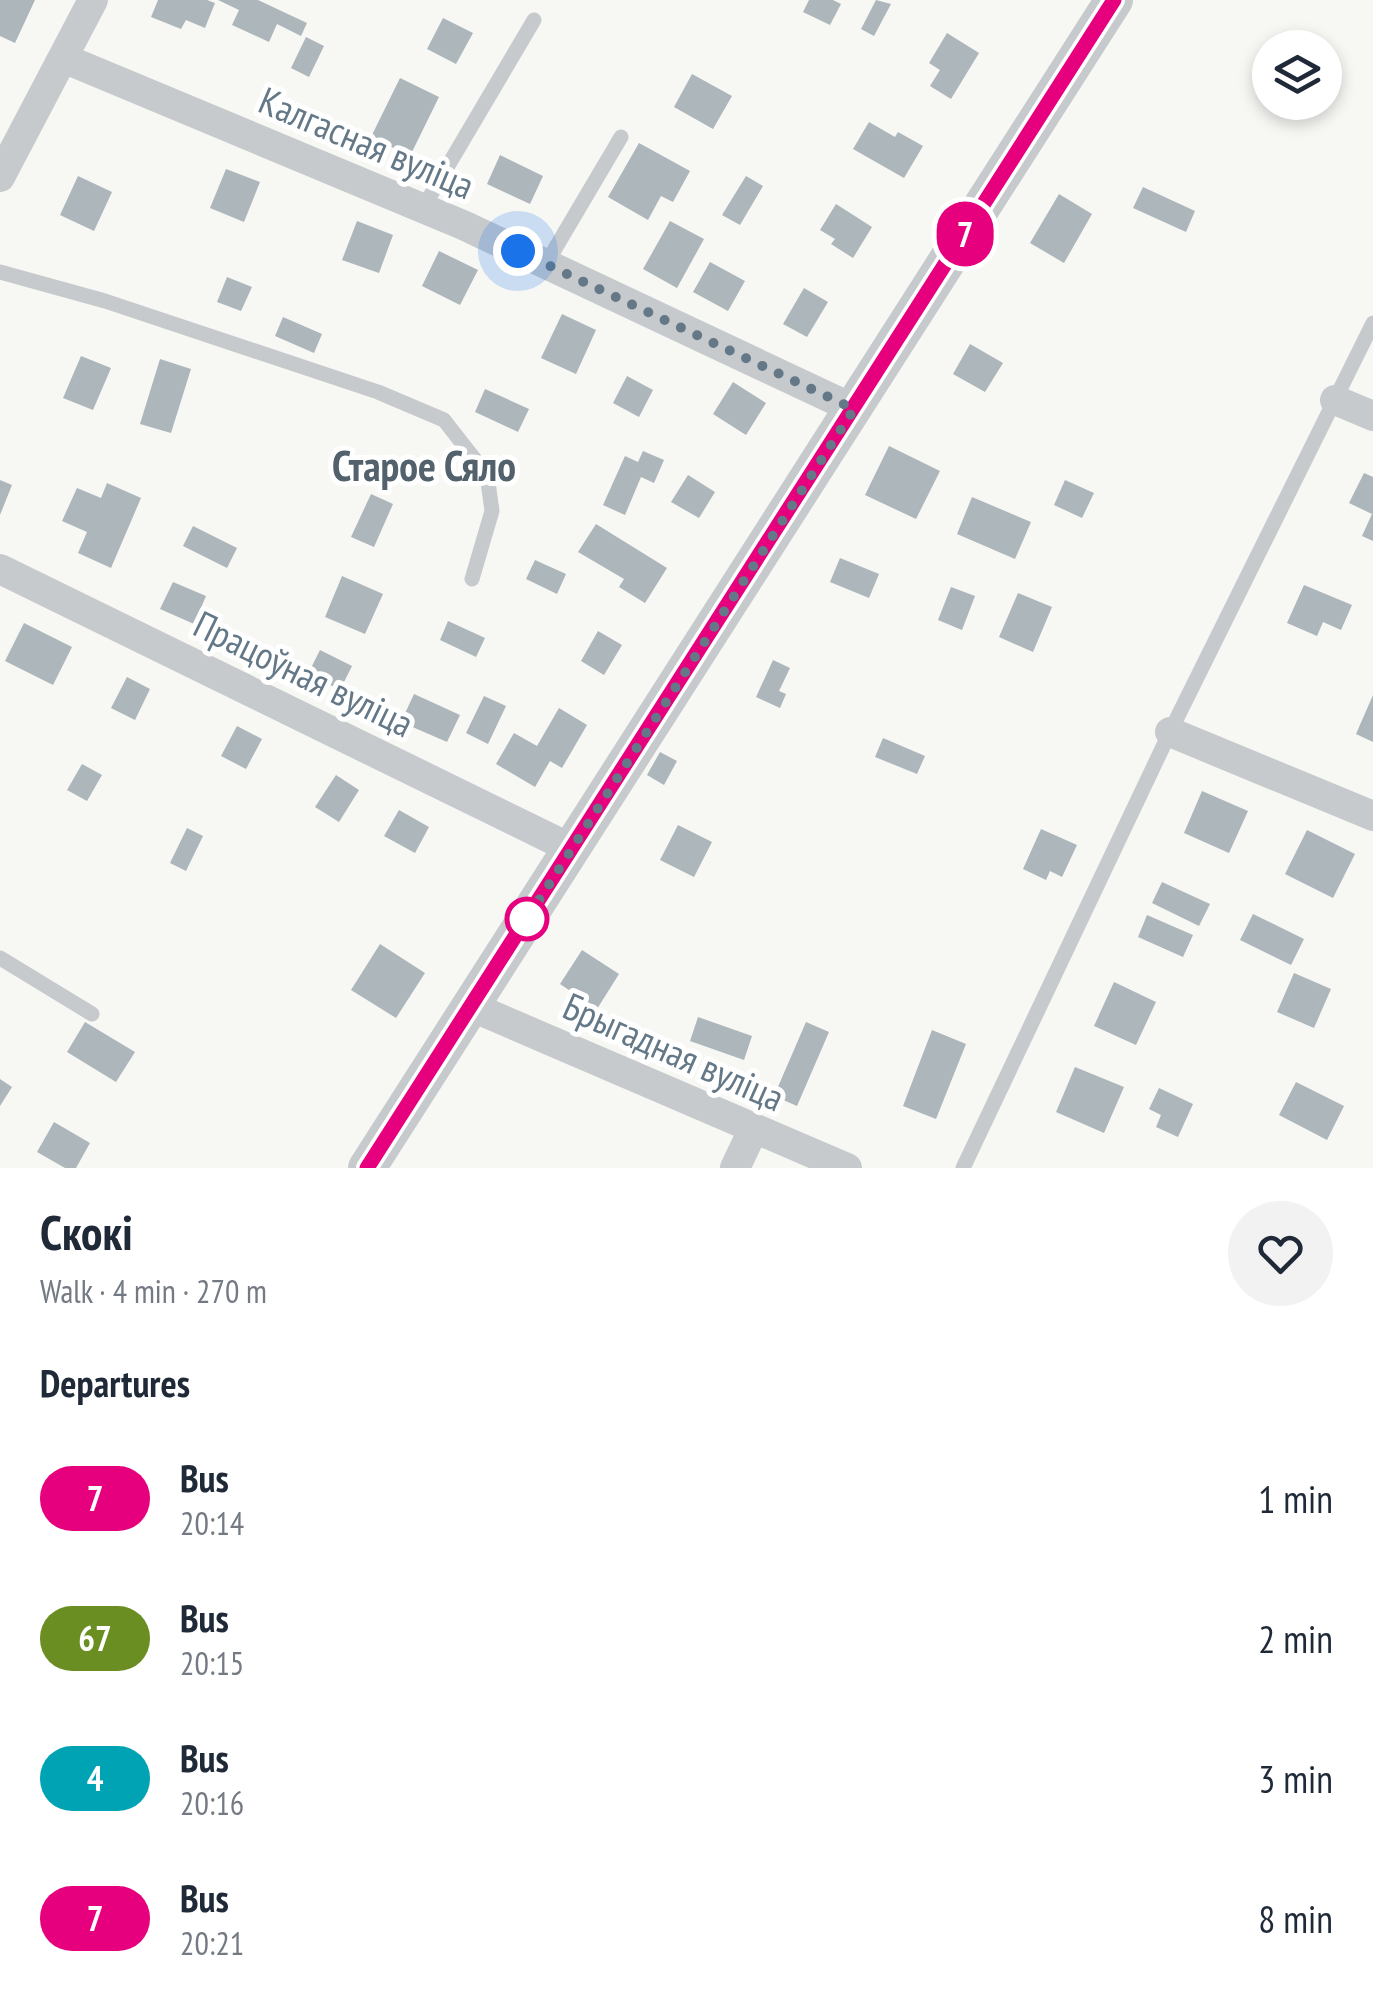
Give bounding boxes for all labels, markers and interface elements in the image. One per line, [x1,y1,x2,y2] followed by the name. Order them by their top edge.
[1252,30,1342,120] map controls
[1252,30,1342,120] button: layers
[252,75,482,209] street label: Калгасная вуліца
[932,202,998,266] line badge: 7
[957,211,973,257] text: 7
[493,226,543,276] your location
[332,438,516,493] district label: Старое Сяло
[186,599,422,747] street label: Працоўная вуліца
[506,898,548,940] unlabelled marker
[556,981,792,1121] street label: Брыгадная вуліца
[40,1201,133,1263] text: Скокі
[1228,1201,1333,1306] button: heart
[40,1270,267,1312] text: Walk · 4 min · 270 m
[40,1358,190,1407] text: Departures
[180,1453,229,1502] text: Bus
[1258,1474,1333,1523] text: 1 min
[87,1475,103,1521] text: 7
[180,1502,244,1544] text: 20:14
[180,1593,229,1642] text: Bus
[1258,1614,1333,1663] text: 2 min
[78,1615,112,1661] text: 67
[180,1642,244,1684] text: 20:15
[180,1733,229,1782] text: Bus
[1258,1754,1333,1803] text: 3 min
[87,1755,103,1801] text: 4
[180,1782,244,1824] text: 20:16
[180,1873,229,1922] text: Bus
[1258,1894,1333,1943] text: 8 min
[87,1895,103,1941] text: 7
[180,1922,244,1964] text: 20:21

